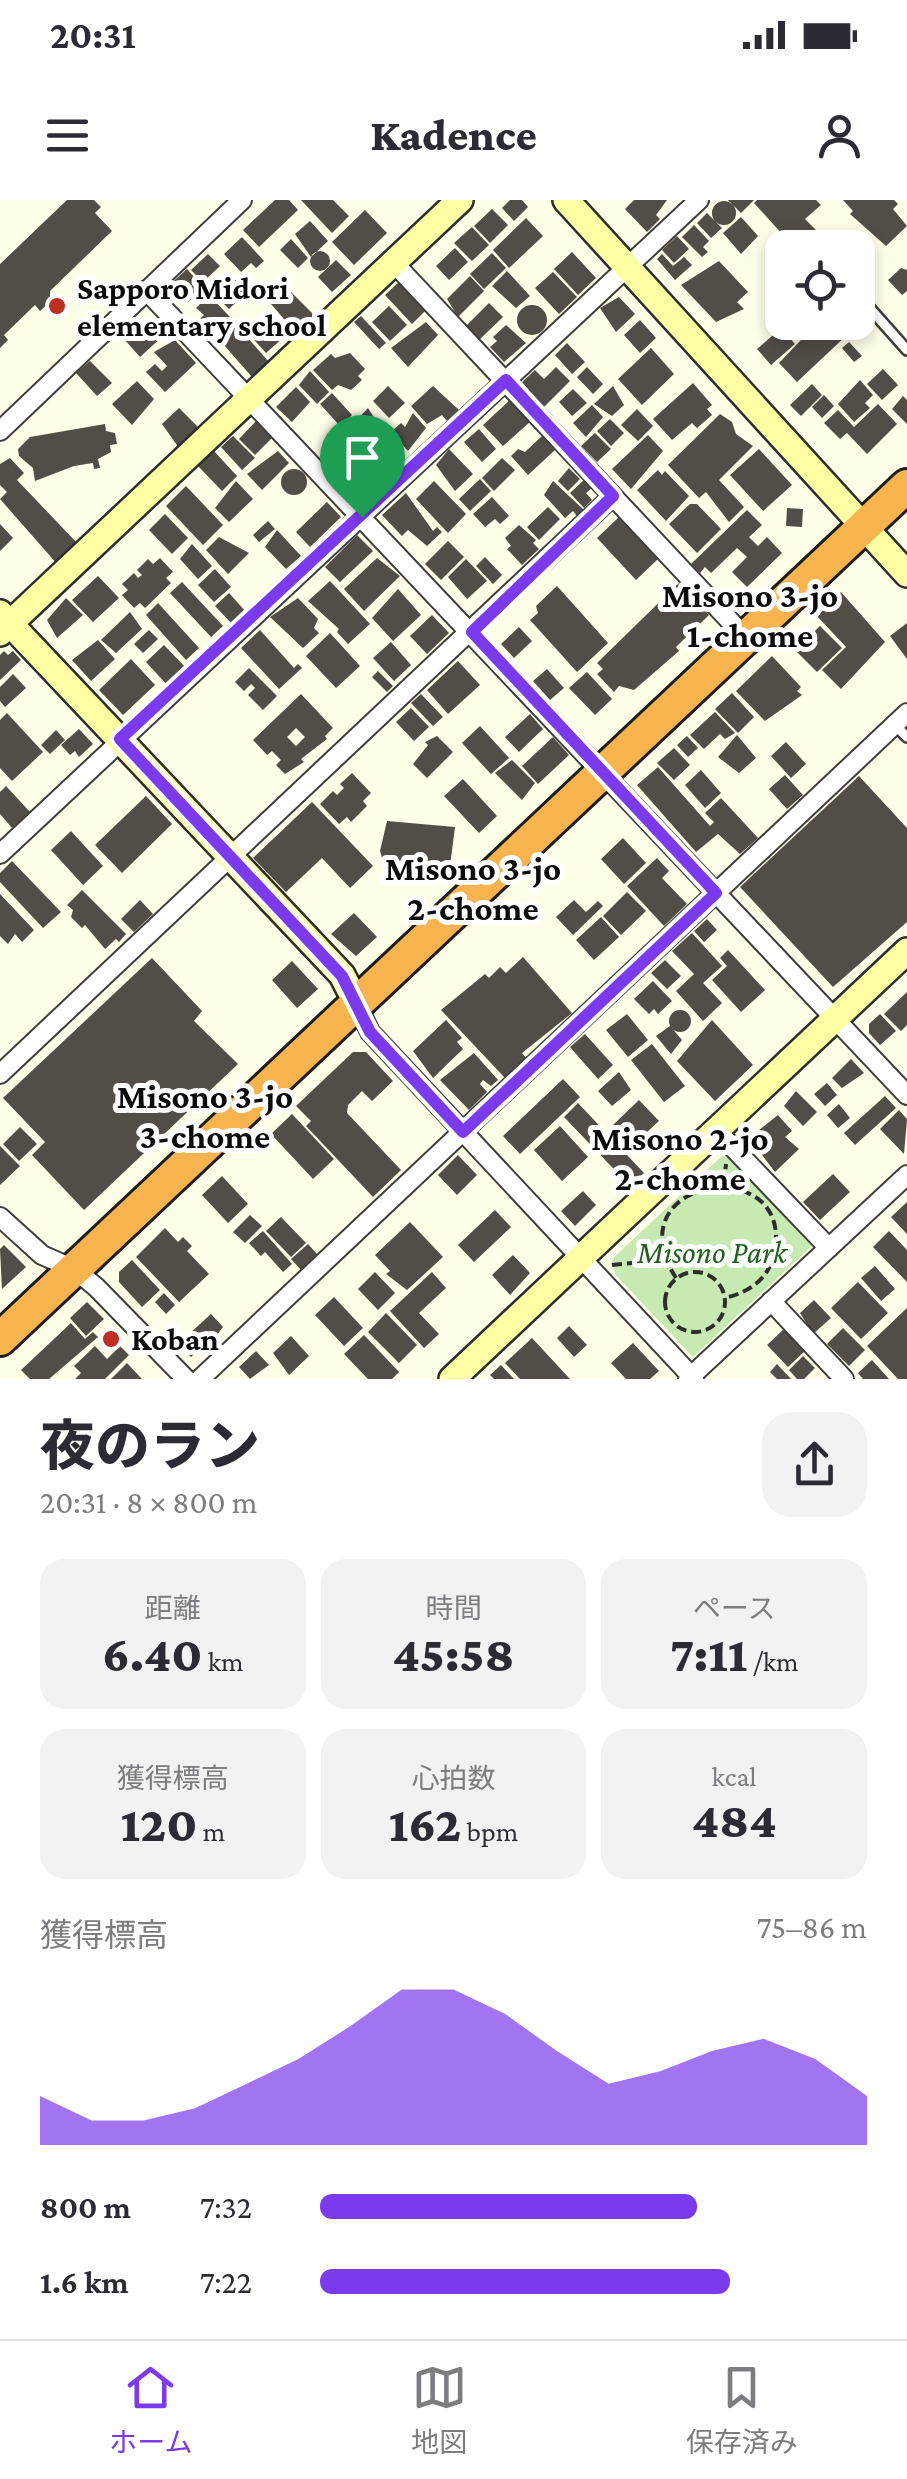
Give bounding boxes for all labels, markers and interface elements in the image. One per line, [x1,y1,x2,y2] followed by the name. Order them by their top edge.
[50,14,136,56] text: 20:31
[40,108,95,163] icon: menu
[812,108,867,163] icon: person
[370,110,537,160] text: Kadence
[765,230,875,340] map controls
[765,230,875,340] button: locate
[77,270,326,343] place label: Sapporo Midori elementary school
[46,295,68,317] marker: Sapporo Midori elementary school
[320,415,405,518] pin
[335,430,390,485] icon: arrive
[662,576,838,655] district label: Misono 3-jo 1-chome
[385,849,561,928] district label: Misono 3-jo 2-chome
[117,1077,293,1156] district label: Misono 3-jo 3-chome
[591,1119,769,1198] district label: Misono 2-jo 2-chome
[636,1234,789,1270] park label: Misono Park
[131,1321,219,1357] place label: Koban
[100,1328,122,1350] marker: Koban
[762,1412,867,1517] button: share
[40,1416,260,1477] text: 夜のラン
[40,1484,257,1520] text: 20:31 · 8 × 800 m
[145,1593,201,1624] text: 距離
[425,1593,482,1624] text: 時間
[693,1593,775,1624] text: ペース
[102,1626,203,1682] text: 6.40
[393,1626,514,1682] text: 45:58
[670,1626,747,1682] text: 7:11
[203,1646,244,1677] text: km
[747,1646,799,1677] text: /km
[712,1761,757,1792] text: kcal
[117,1763,229,1794] text: 獲得標高
[411,1763,496,1794] text: 心拍数
[692,1792,777,1848] text: 484
[120,1796,197,1852] text: 120
[389,1796,461,1852] text: 162
[197,1816,225,1847] text: m
[461,1816,518,1847] text: bpm
[757,1909,867,1945] text: 75–86 m
[40,1917,168,1953] text: 獲得標高
[40,2189,131,2225] text: 800 m
[200,2189,252,2225] text: 7:32
[40,2264,129,2300] text: 1.6 km
[200,2264,252,2300] text: 7:22
[109,2360,192,2460] tab: ホーム
[411,2360,467,2460] tab: 地図
[686,2360,798,2460] tab: 保存済み

